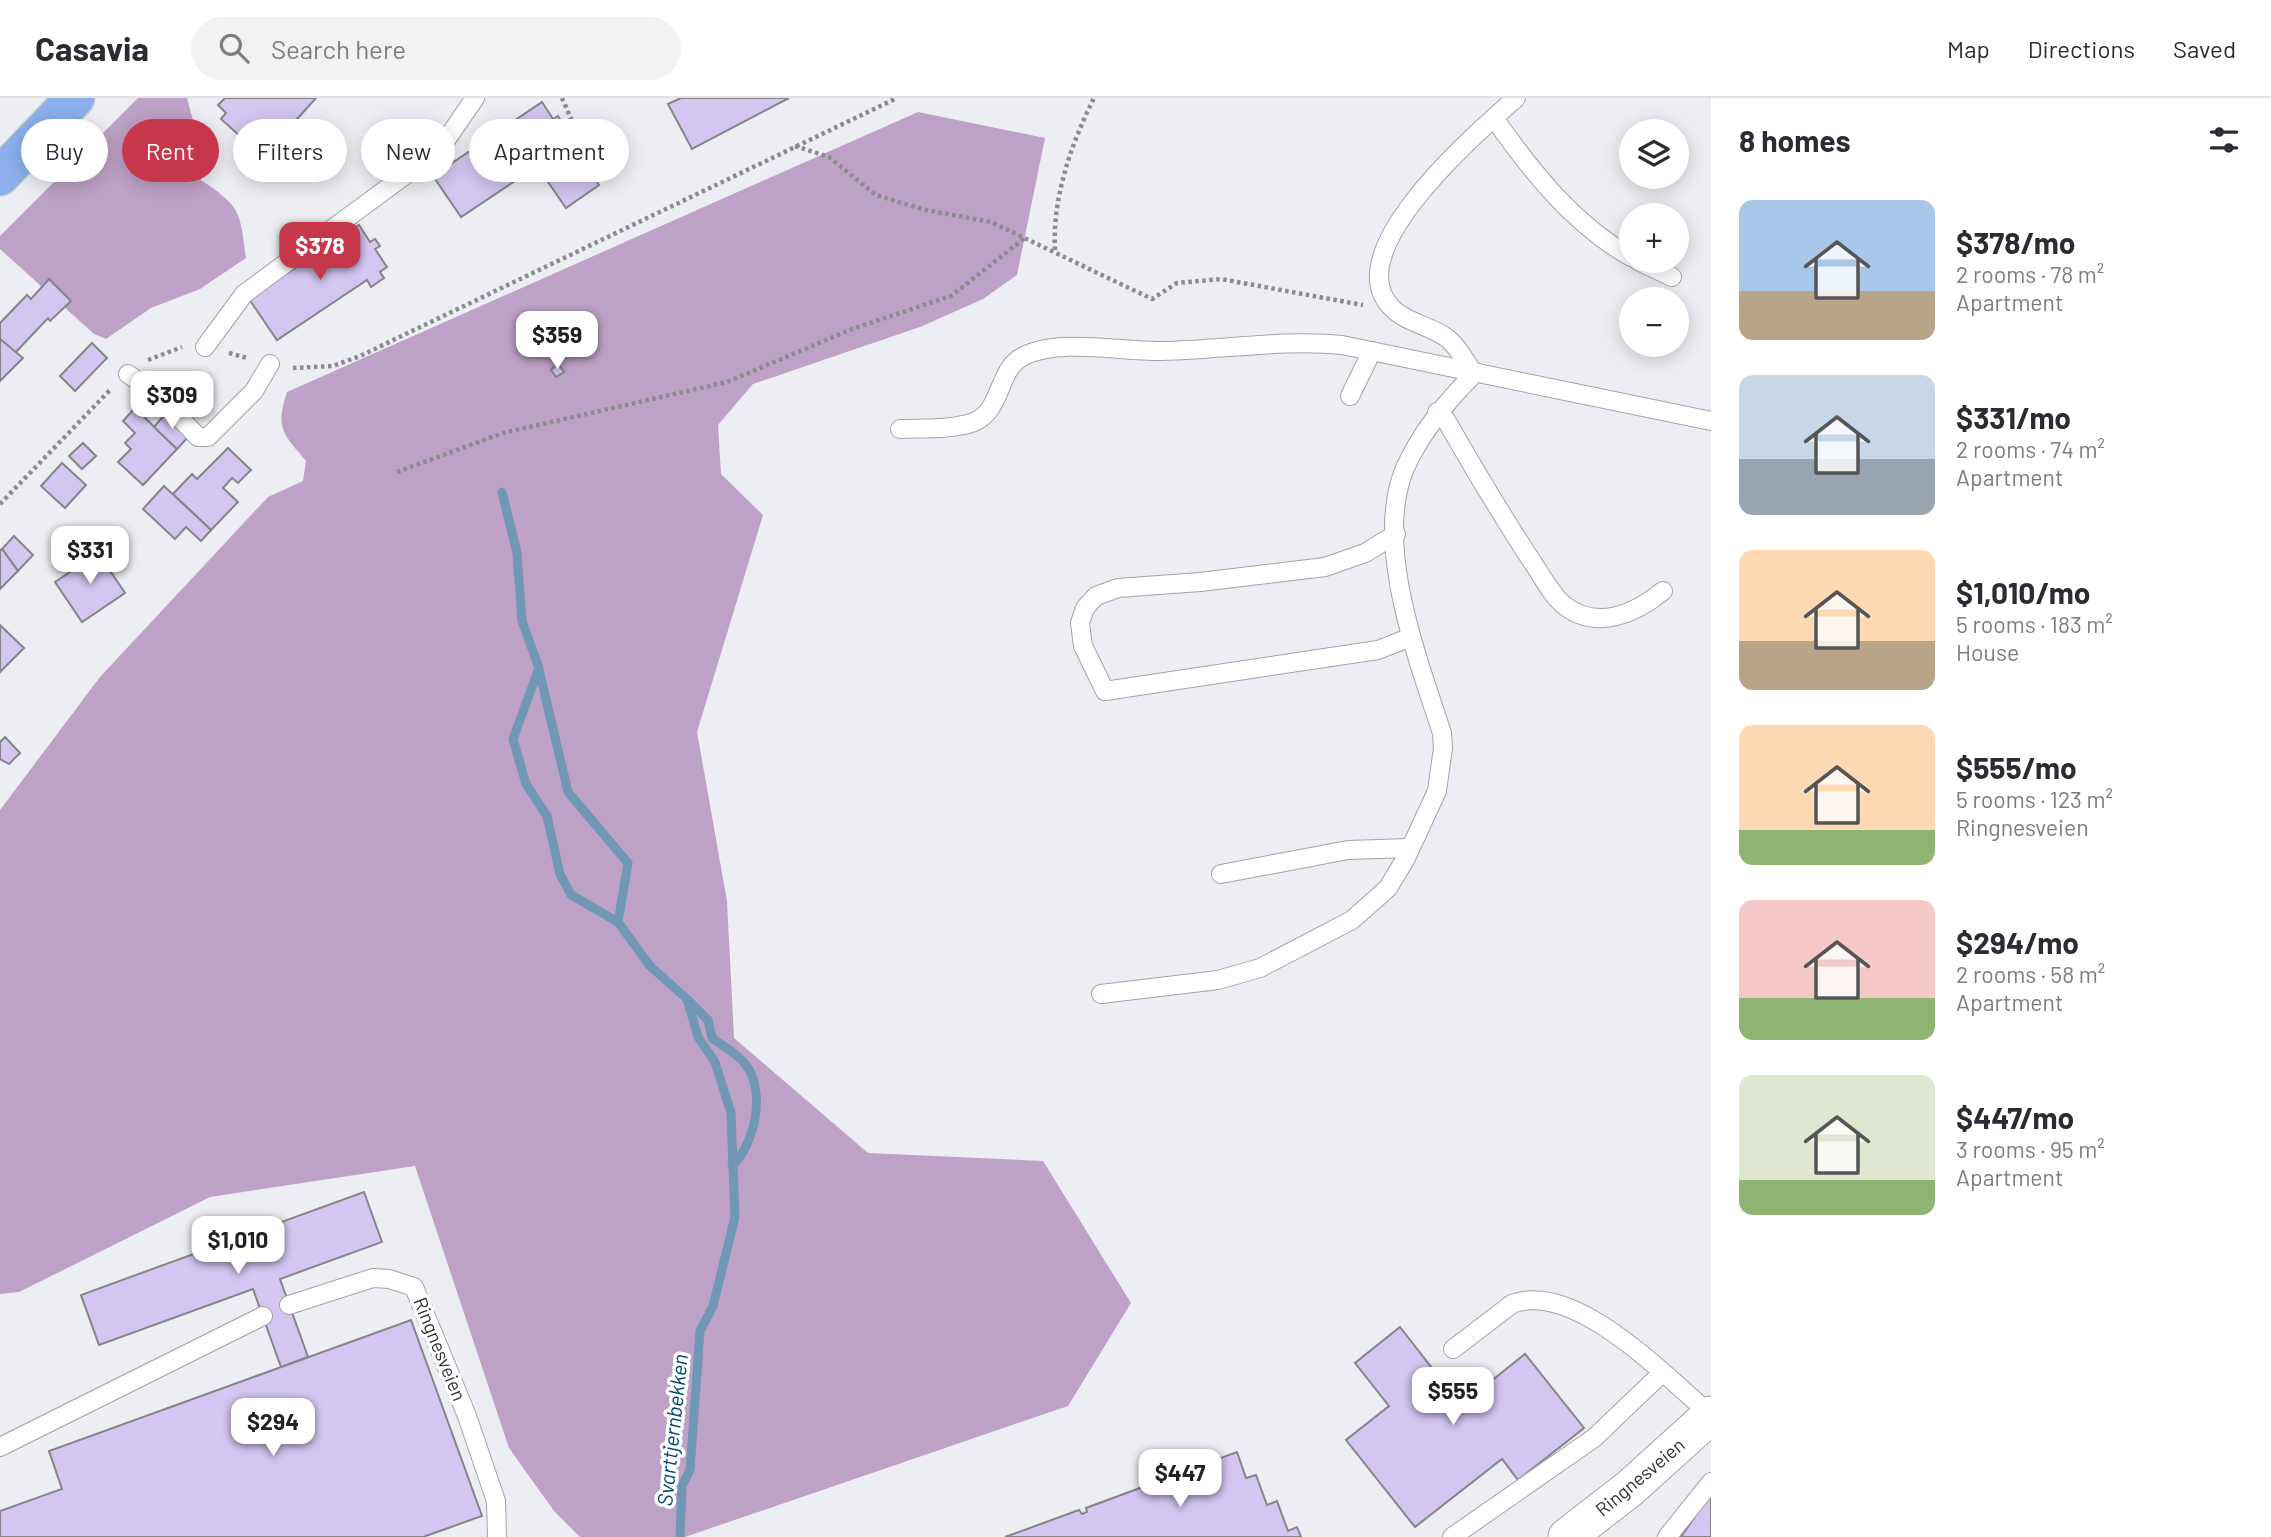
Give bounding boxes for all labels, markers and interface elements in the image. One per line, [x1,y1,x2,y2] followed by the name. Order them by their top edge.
[191,17,681,80] search box
[35,28,149,68] text: Casavia
[215,29,253,67] icon: search
[271,33,406,64] text: Search here
[1947,34,1990,63] text: Map
[2028,34,2135,63] text: Directions
[2173,34,2236,63] text: Saved
[21,119,108,182] chip: Buy
[122,119,219,182] chip: Rent
[233,119,347,182] chip: Filters
[361,119,455,182] chip: New
[469,119,629,182] chip: Apartment
[1619,119,1689,357] map controls
[1619,119,1689,189] button: layers
[2205,121,2243,159] icon: filters
[1739,122,1850,158] text: 8 homes
[1619,203,1689,273] button: +
[279,222,361,282] pin: $378
[1956,224,2075,260] text: $378/mo
[1795,228,1879,312] icon: home
[295,231,345,259] text: $378
[1956,260,2104,288] text: 2 rooms · 78 m²
[1619,287,1689,357] button: −
[1956,288,2063,316] text: Apartment
[516,312,598,371] pin: $359
[532,320,582,348] text: $359
[131,372,213,431] pin: $309
[147,380,197,408] text: $309
[1956,399,2071,435] text: $331/mo
[1795,403,1879,487] icon: home
[1956,435,2105,463] text: 2 rooms · 74 m²
[1956,463,2063,491] text: Apartment
[49,526,131,586] pin: $331
[67,535,113,563] text: $331
[1956,574,2090,610] text: $1,010/mo
[1795,578,1879,662] icon: home
[1956,610,2113,638] text: 5 rooms · 183 m²
[1956,638,2019,666] text: House
[1956,749,2077,785] text: $555/mo
[1795,753,1879,837] icon: home
[1956,785,2113,813] text: 5 rooms · 123 m²
[1956,813,2089,841] text: Ringnesveien
[1956,924,2079,960] text: $294/mo
[1795,928,1879,1012] icon: home
[1956,960,2105,988] text: 2 rooms · 58 m²
[1956,988,2063,1016] text: Apartment
[1956,1099,2074,1135] text: $447/mo
[1795,1103,1879,1187] icon: home
[1956,1135,2105,1163] text: 3 rooms · 95 m²
[1956,1163,2063,1191] text: Apartment
[181,1216,295,1276] pin: $1,010
[208,1225,268,1253] text: $1,010
[409,1294,472,1404] street label: Ringnesveien
[651,1353,692,1507] water label: Svarttjernbekken
[1412,1368,1494,1427] pin: $555
[1428,1376,1478,1404] text: $555
[232,1398,314,1458] pin: $294
[247,1407,299,1435] text: $294
[1590,1433,1689,1521] street label: Ringnesveien
[1139,1450,1221,1509] pin: $447
[1155,1458,1205,1486] text: $447

